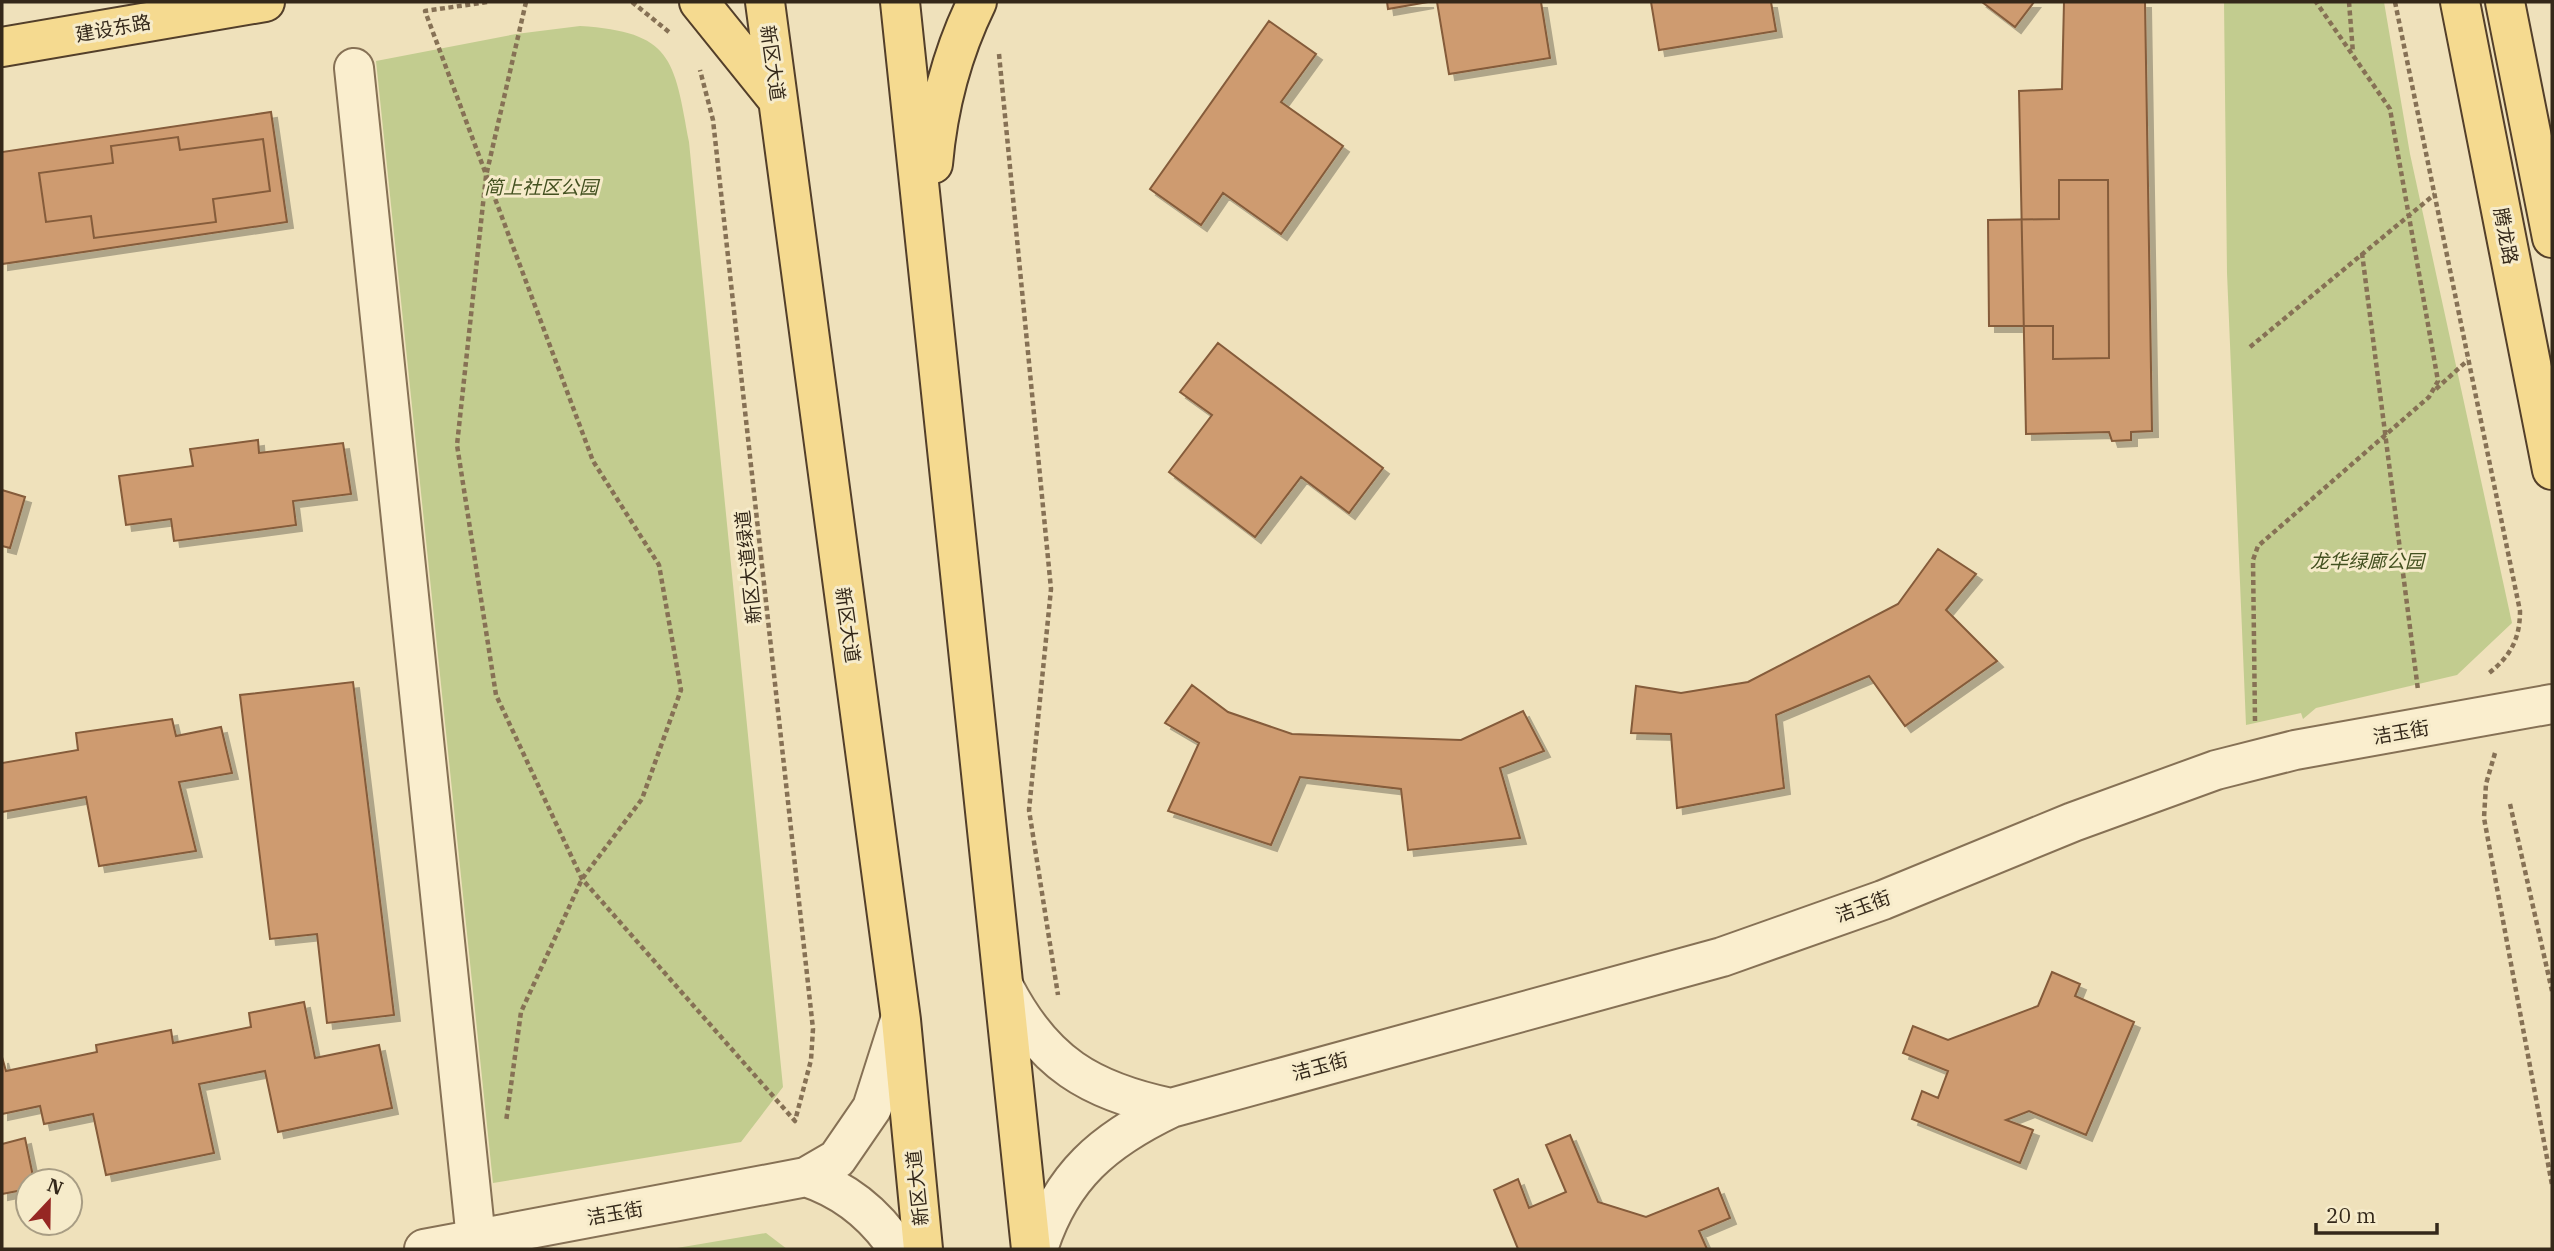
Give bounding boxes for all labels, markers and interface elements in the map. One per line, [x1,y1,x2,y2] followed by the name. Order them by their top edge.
[73,10,153,46] street label: 建设东路
[756,24,790,102] street label: 新区大道
[484,175,601,199] park label: 简上社区公园
[2489,206,2523,266] street label: 腾龙路
[730,509,766,625] street label: 新区大道绿道
[2310,549,2427,573] park label: 龙华绿廊公园
[831,586,865,664] street label: 新区大道
[2371,715,2431,749] street label: 洁玉街
[1832,885,1894,927] street label: 洁玉街
[1289,1047,1351,1085] street label: 洁玉街
[901,1149,933,1227] street label: 新区大道
[14,1167,84,1237] north arrow
[44,1172,67,1200] text: N
[2316,1192,2437,1236] scale bar
[585,1196,645,1230] street label: 洁玉街
[2326,1201,2376,1229] text: 20 m

